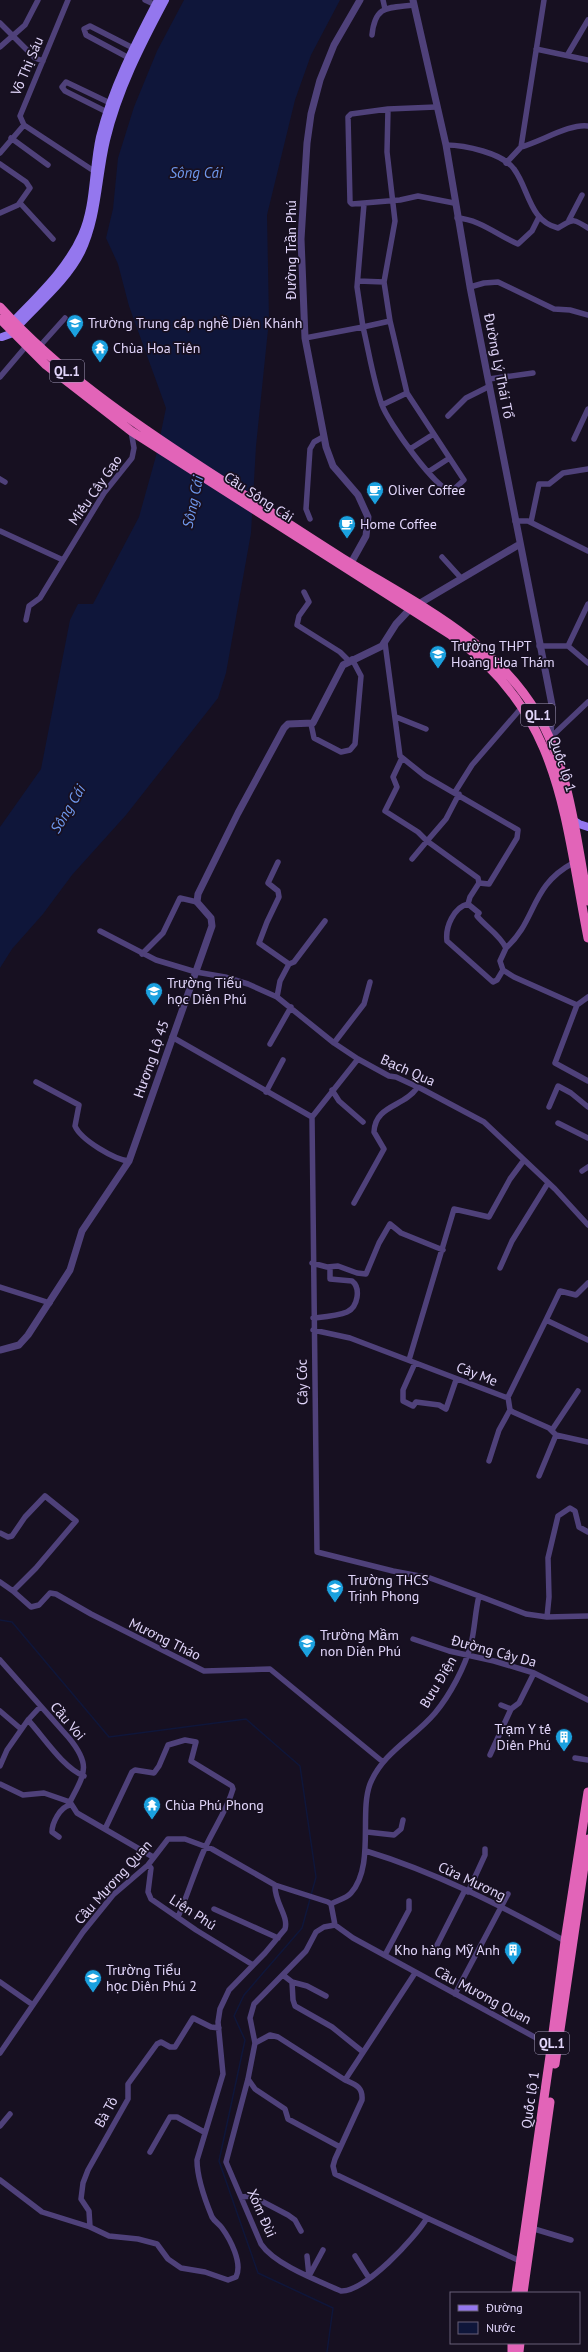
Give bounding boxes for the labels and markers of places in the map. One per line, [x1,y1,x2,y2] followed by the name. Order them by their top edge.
[65,313,85,338] school or university icon: Trường Trung cấp nghề Diên Khánh
[88,314,302,332] place label: Trường Trung cấp nghề Diên Khánh
[90,338,110,363] temple icon: Chùa Hoa Tiên
[113,339,200,357] place label: Chùa Hoa Tiên
[365,480,385,505] cafe icon: Oliver Coffee
[388,481,465,499] place label: Oliver Coffee
[337,514,357,539] cafe icon: Home Coffee
[360,515,437,533] place label: Home Coffee
[451,637,555,671] place label: Trường THPT Hoàng Hoa Thám
[428,644,448,669] school or university icon: Trường THPT Hoàng Hoa Thám
[167,974,247,1008] place label: Trường Tiểu học Diên Phú
[144,981,164,1006] school or university icon: Trường Tiểu học Diên Phú
[348,1571,429,1605] place label: Trường THCS Trịnh Phong
[325,1578,345,1603] school or university icon: Trường THCS Trịnh Phong
[320,1626,401,1660] place label: Trường Mầm non Diên Phú
[297,1633,317,1658] school or university icon: Trường Mầm non Diên Phú
[495,1720,551,1754] place label: Trạm Y tế Diên Phú
[554,1727,574,1752] building icon: Trạm Y tế Diên Phú
[142,1795,162,1820] temple icon: Chùa Phú Phong
[165,1796,264,1814] place label: Chùa Phú Phong
[503,1940,523,1965] building icon: Kho hàng Mỹ Anh
[394,1941,500,1959] place label: Kho hàng Mỹ Anh
[106,1961,197,1995] place label: Trường Tiểu học Diên Phú 2
[83,1968,103,1993] school or university icon: Trường Tiểu học Diên Phú 2

